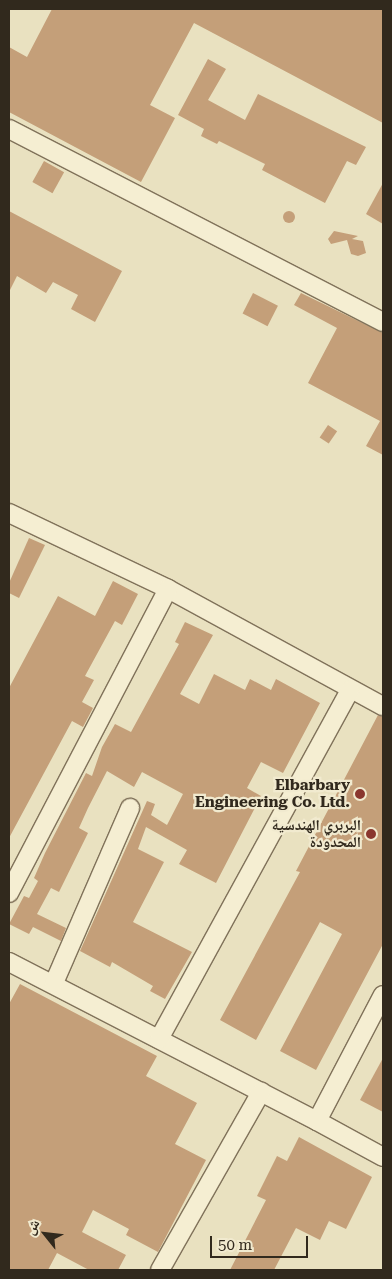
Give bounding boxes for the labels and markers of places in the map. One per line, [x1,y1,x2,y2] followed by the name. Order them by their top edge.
[195,776,350,811] place label: Elbarbary Engineering Co. Ltd.
[354,788,366,800] marker: Elbarbary Engineering Co. Ltd.
[272,816,361,851] place label: البربري الهندسية المحدودة
[365,828,377,840] marker: البربري الهندسية المحدودة

